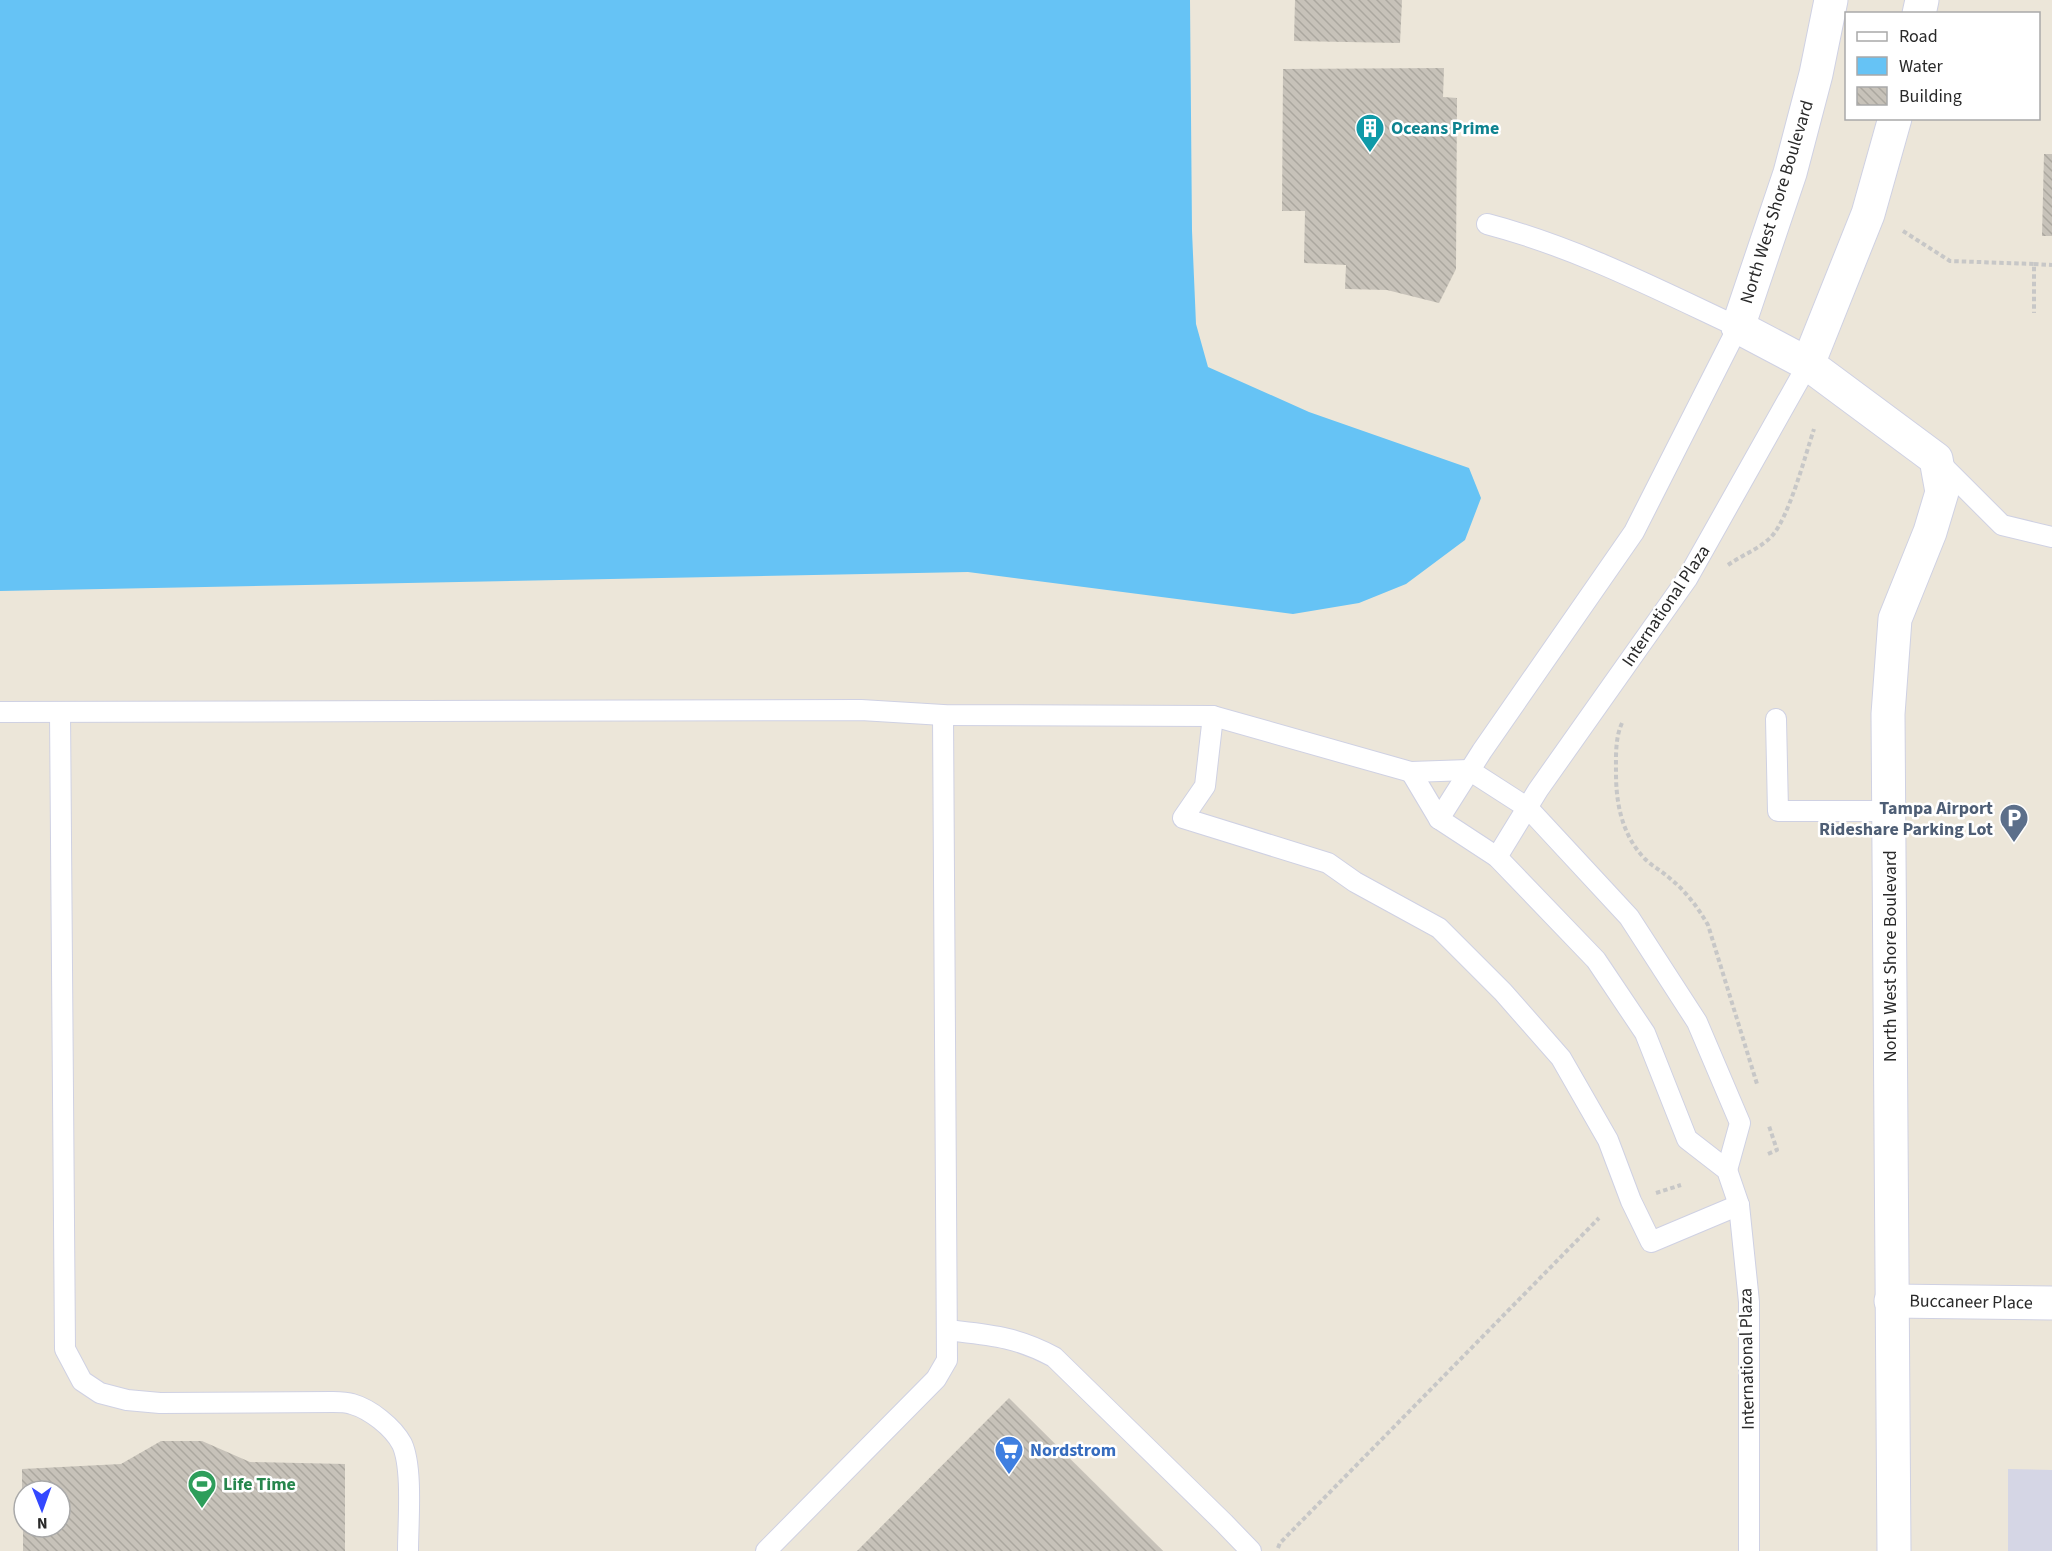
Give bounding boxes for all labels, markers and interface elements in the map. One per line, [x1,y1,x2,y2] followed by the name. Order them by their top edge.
[1845,12,2040,120] legend
[1899,24,1938,49] text: Road
[1899,54,1943,79] text: Water
[1899,84,1962,109] text: Building
[1734,97,1820,307] street label: North West Shore Boulevard
[1354,112,1386,154] building icon: Oceans Prime
[1391,116,1499,141] place label: Oceans Prime
[1616,540,1716,672] street label: International Plaza
[1819,796,1993,842] place label: Tampa Airport Rideshare Parking Lot
[1998,802,2030,844] parking icon: Tampa Airport Rideshare Parking Lot
[1878,850,1903,1062] street label: North West Shore Boulevard
[1733,1288,1761,1430] street label: International Plaza
[1909,1288,2033,1316] street label: Buccaneer Place
[993,1434,1025,1476] supermarket icon: Nordstrom
[1030,1438,1116,1463] place label: Nordstrom
[186,1468,218,1510] sports icon: Life Time
[223,1472,296,1497] place label: Life Time
[12,1479,72,1539] north arrow
[37,1512,48,1534] text: N

